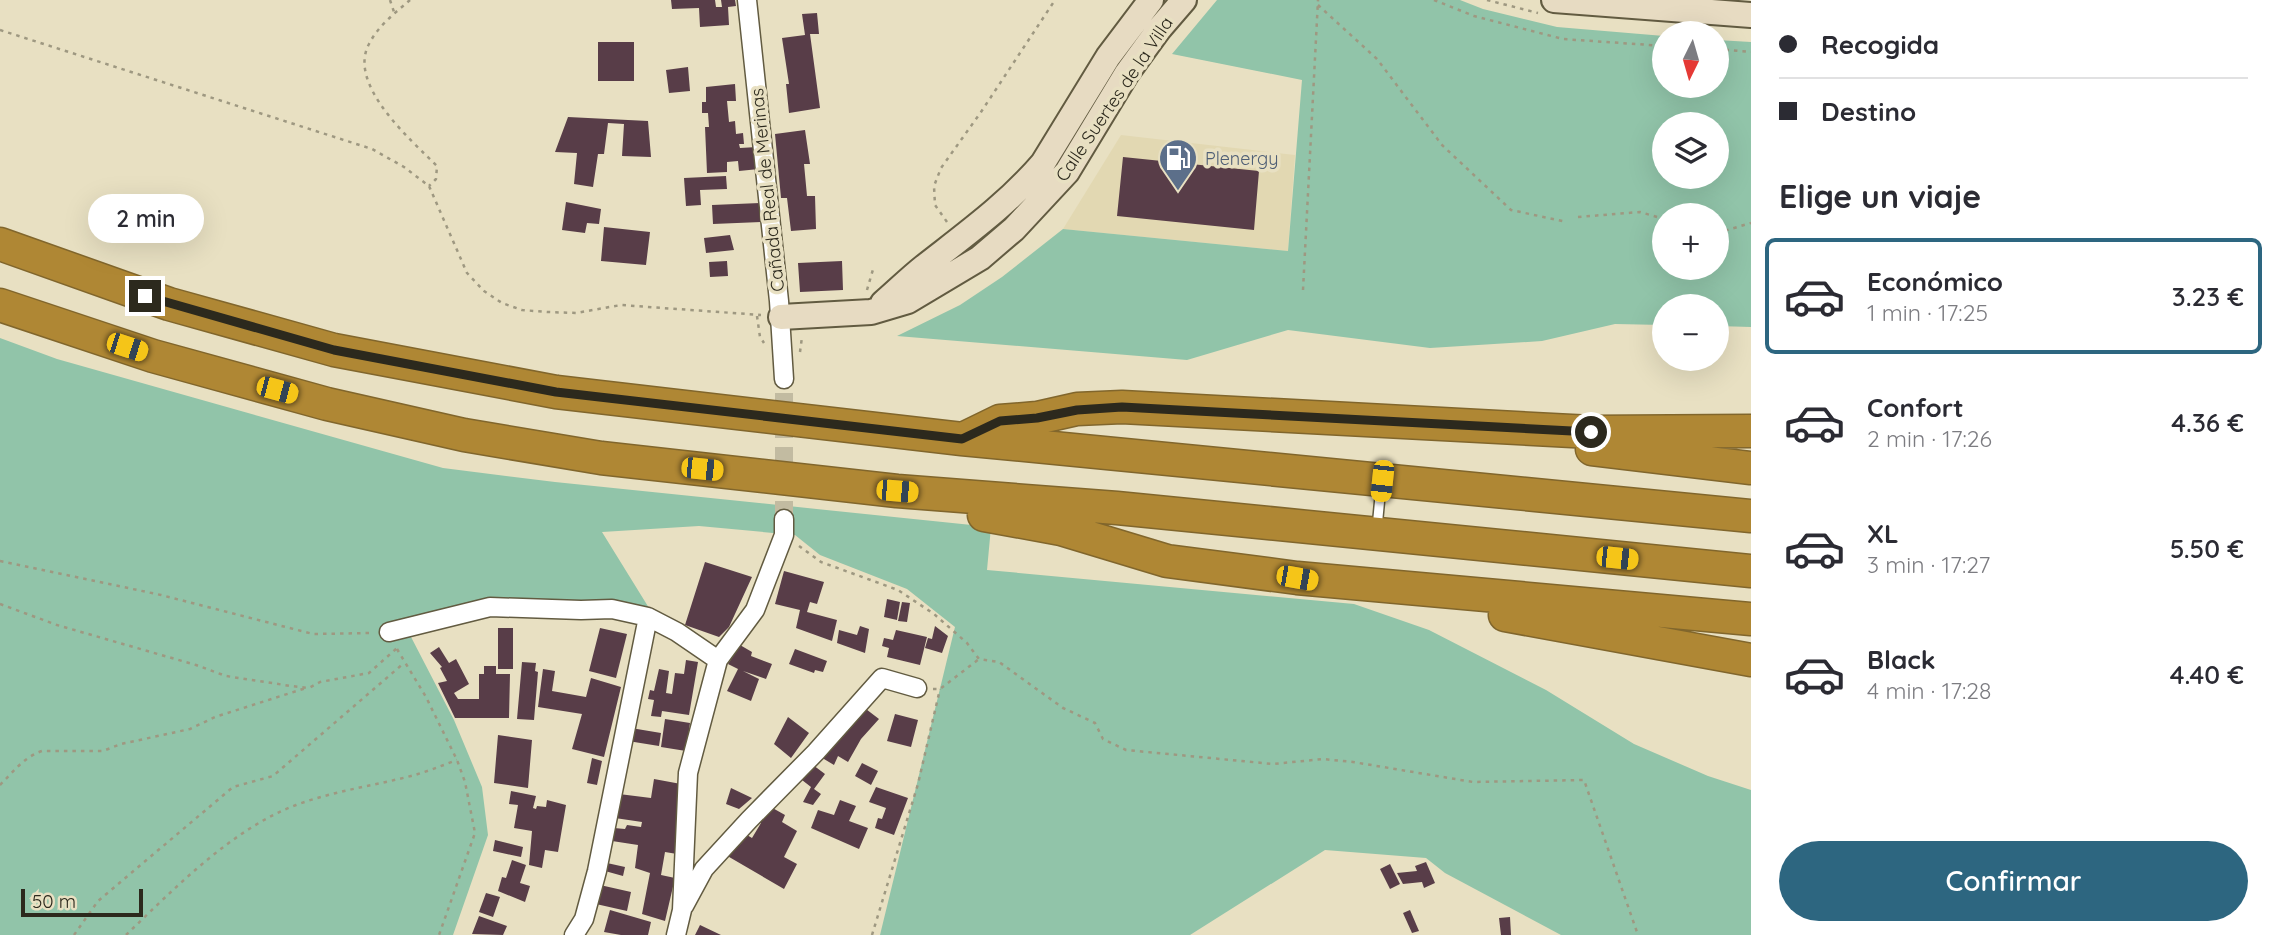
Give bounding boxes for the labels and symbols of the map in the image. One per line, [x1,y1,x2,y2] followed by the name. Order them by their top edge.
[1050,12,1178,186] street label: Calle Suertes de la Villa
[1652,21,1729,98] north arrow
[745,87,789,293] street label: Cañada Real de Merinas
[1157,137,1199,192] fuel station icon: Plenergy
[1205,147,1279,170] place label: Plenergy
[87,194,203,244] callout: 2 min
[129,280,161,312] route end
[104,331,151,363] car
[254,374,301,406] car
[1575,416,1607,448] route start
[681,456,724,482] car
[1370,459,1395,503] car
[876,479,919,503] car
[1596,545,1639,571] car
[1275,564,1320,592] car
[21,886,144,918] scale bar

